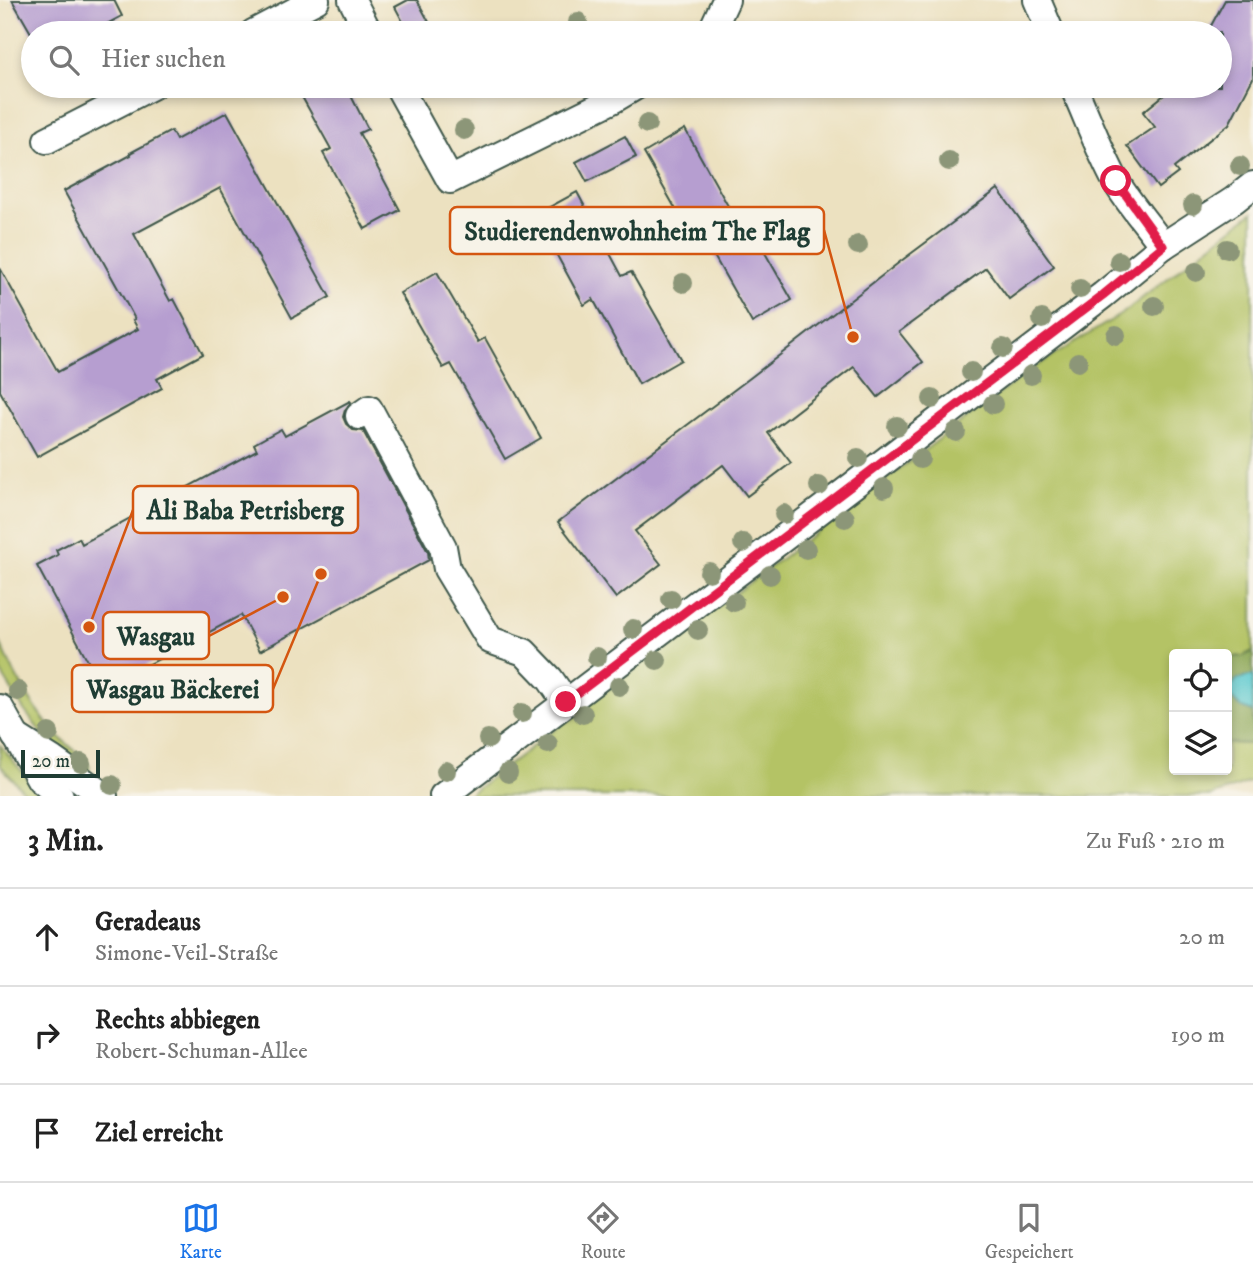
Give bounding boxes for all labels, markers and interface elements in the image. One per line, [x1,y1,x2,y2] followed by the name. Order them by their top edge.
[21,21,1232,98] search box
[45,41,83,79] icon: search
[101,43,226,76] text: Hier suchen
[1100,165,1131,196] route start
[450,207,824,254] callout: Studierendenwohnheim The Flag
[464,216,811,249] text: Studierendenwohnheim The Flag
[133,486,358,533] callout: Ali Baba Petrisberg
[145,495,345,528] text: Ali Baba Petrisberg
[103,612,209,659] callout: Wasgau
[116,621,196,654] text: Wasgau
[1169,649,1232,775] map controls
[1169,649,1232,712] button: locate
[72,665,273,712] callout: Wasgau Bäckerei
[85,674,260,707] text: Wasgau Bäckerei
[550,686,581,717] route end
[1169,712,1232,775] button: layers
[21,747,100,779] scale bar
[32,750,70,773] text: 20 m
[28,823,104,860] text: 3 Min.
[1086,827,1225,856] text: Zu Fuß · 210 m
[95,906,201,939] text: Geradeaus
[28,918,66,956] icon: ahead
[1179,923,1225,952] text: 20 m
[95,939,278,968] text: Simone-Veil-Straße
[95,1004,260,1037] text: Rechts abbiegen
[28,1016,66,1054] icon: right
[1171,1021,1225,1050] text: 190 m
[95,1037,308,1066] text: Robert-Schuman-Allee
[28,1114,66,1152] icon: arrive
[95,1117,223,1150] text: Ziel erreicht
[179,1199,222,1264] tab: Karte
[581,1199,626,1264] tab: Route
[985,1199,1074,1264] tab: Gespeichert

